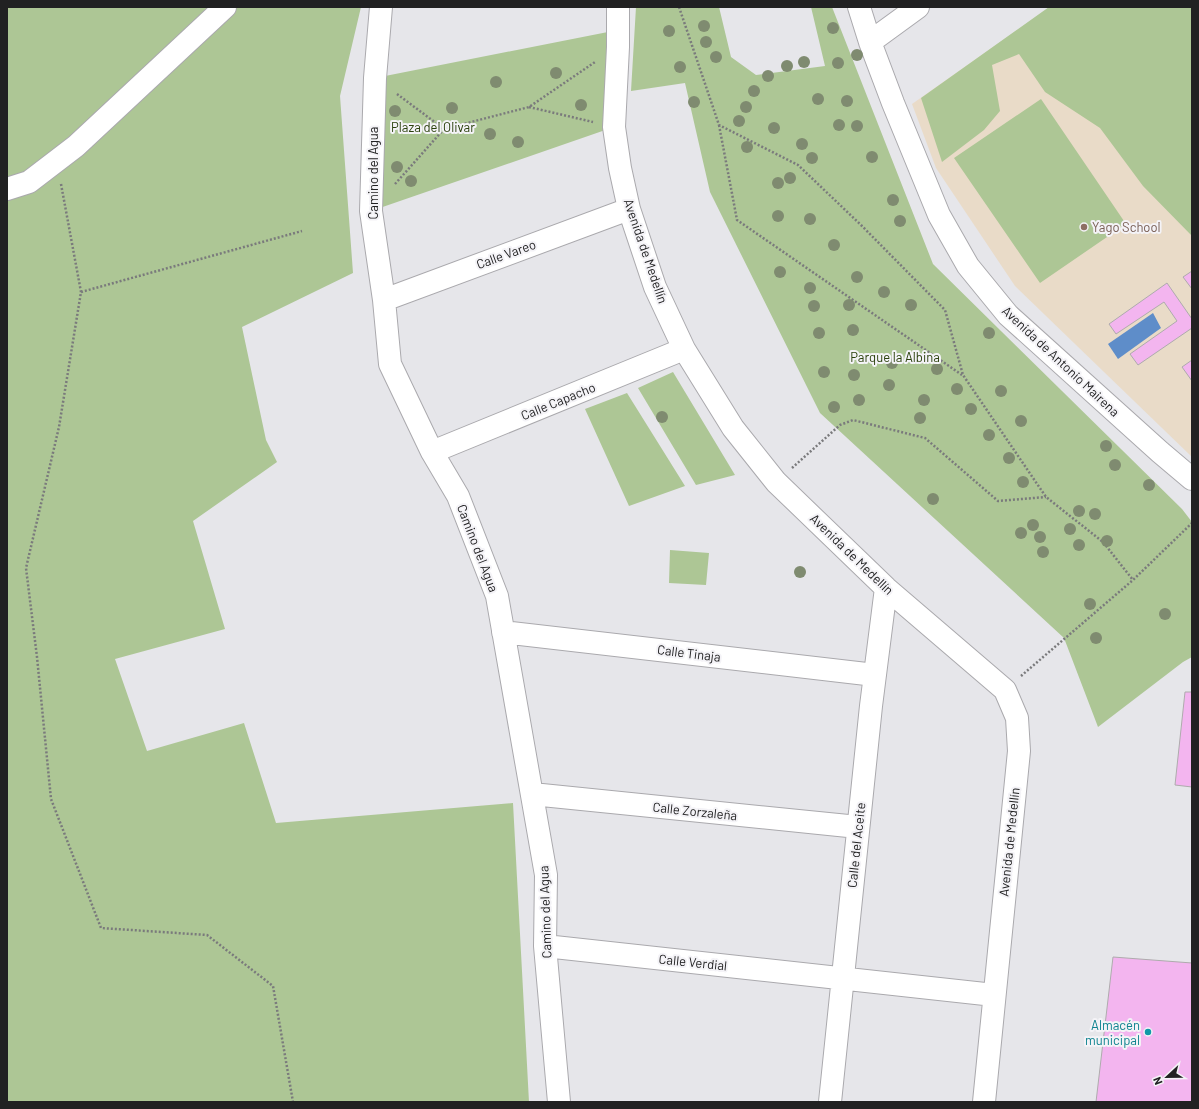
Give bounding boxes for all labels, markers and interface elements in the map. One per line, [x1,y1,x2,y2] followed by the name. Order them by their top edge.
[391,119,475,135] park label: Plaza del Olivar
[365,127,381,219] street label: Camino del Agua
[621,197,671,305] street label: Avenida de Medellín
[1092,219,1161,235] place label: Yago School
[1079,222,1089,232] marker: Yago School
[474,236,538,272] street label: Calle Vareo
[999,302,1123,420] street label: Avenida de Antonio Mairena
[850,349,940,365] park label: Parque la Albina
[518,379,598,423] street label: Calle Capacho
[454,502,502,594] street label: Camino del Agua
[807,510,897,598] street label: Avenida de Medellín
[656,641,722,665] street label: Calle Tinaja
[995,787,1023,897] street label: Avenida de Medellín
[652,799,738,823] street label: Calle Zorzaleña
[844,801,868,888] street label: Calle del Aceite
[535,865,555,959] street label: Camino del Agua
[658,950,728,974] street label: Calle Verdial
[1085,1017,1140,1048] place label: Almacén municipal
[1143,1027,1153,1037] marker: Almacén municipal
[1147,1057,1187,1097] north arrow
[1150,1075,1165,1087] text: N

